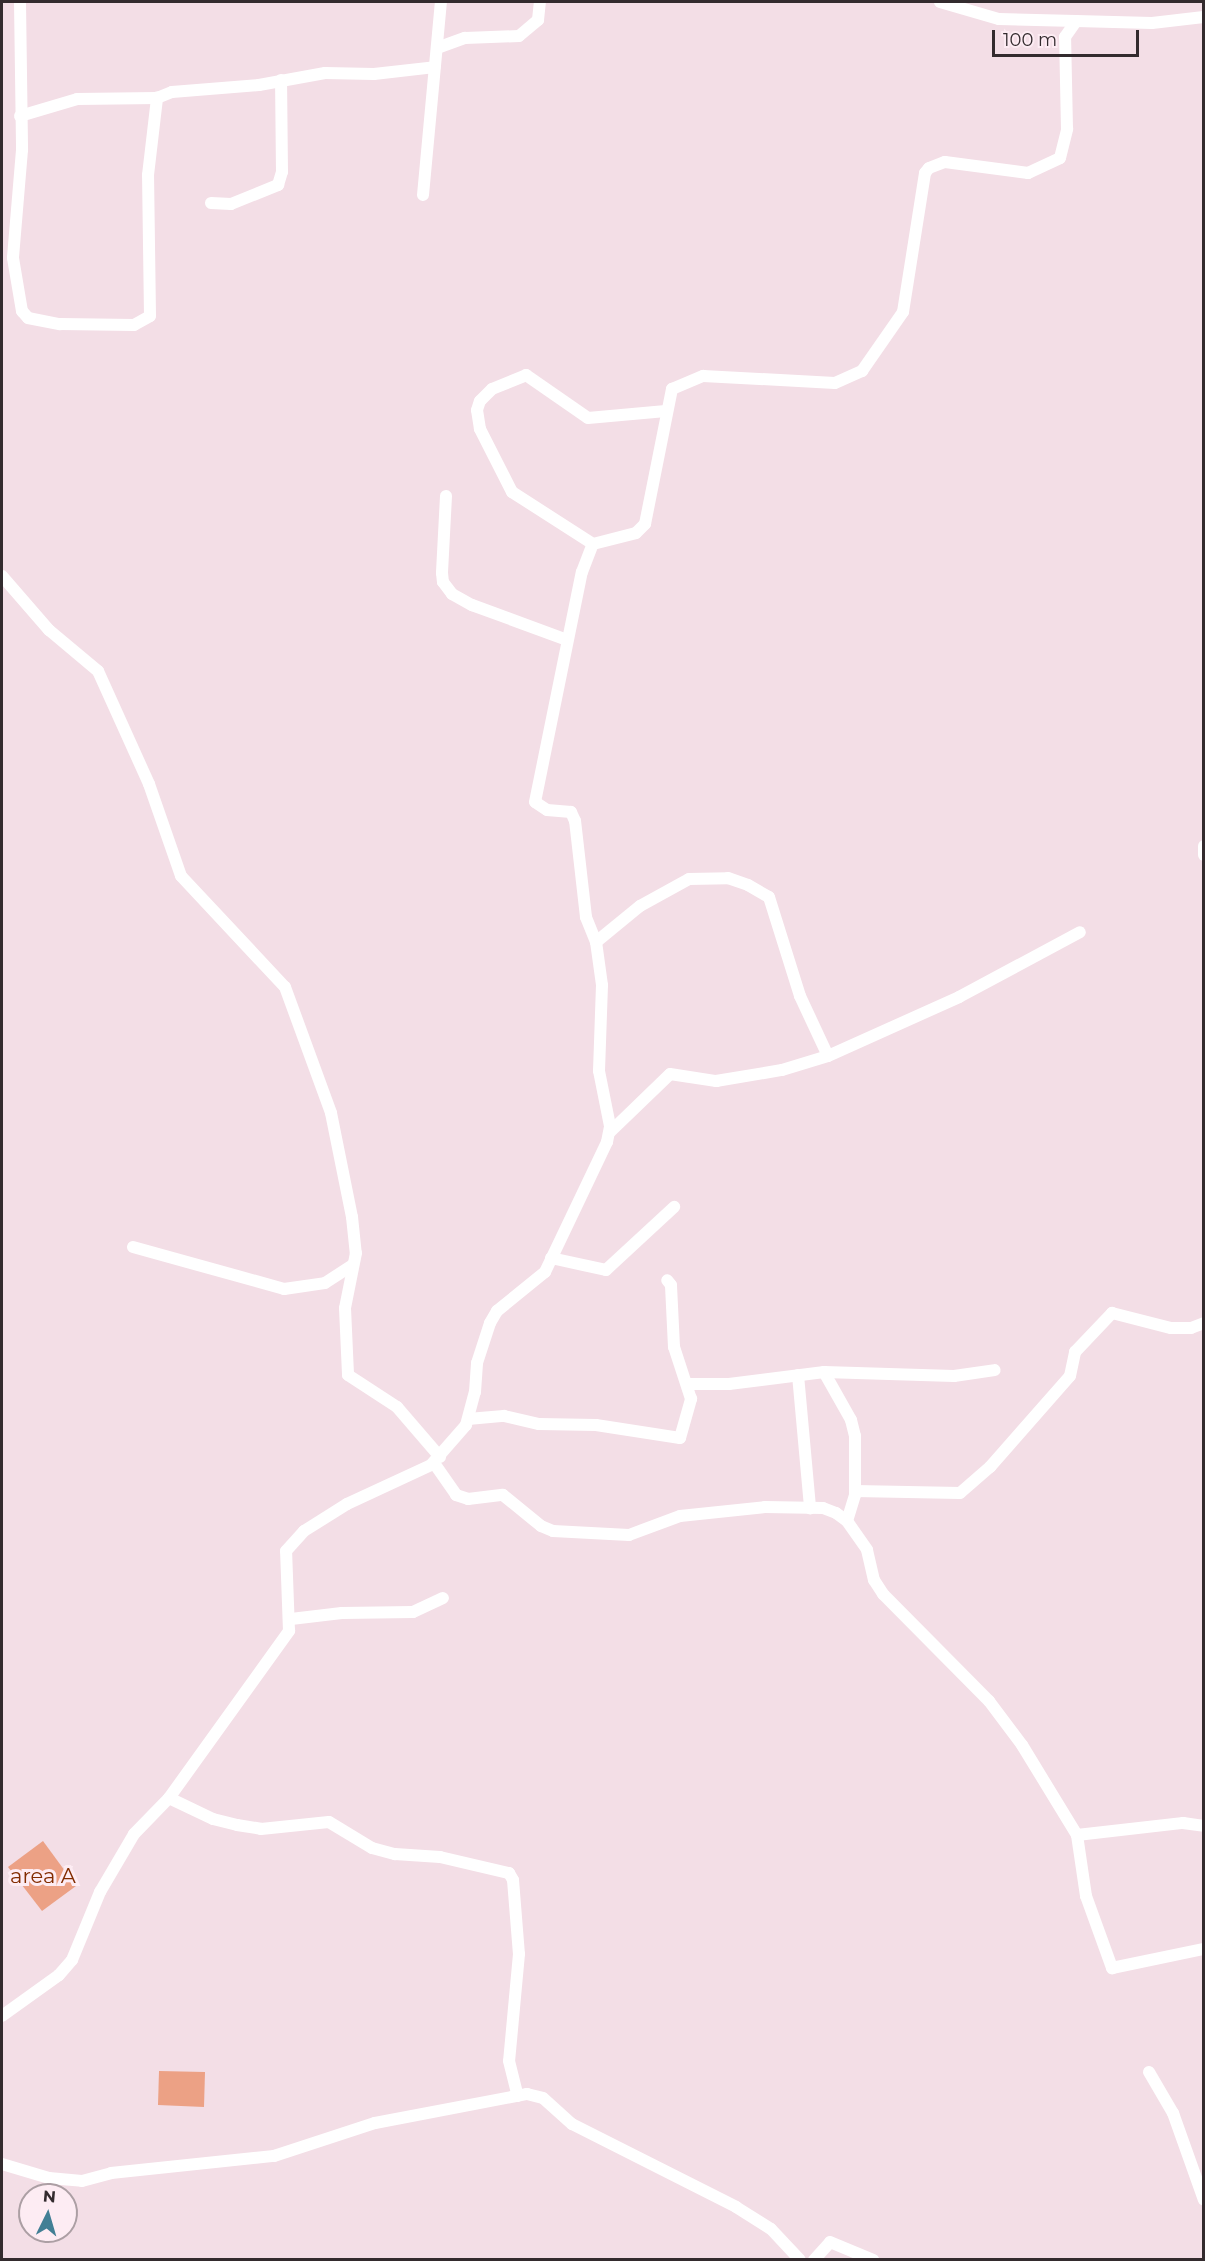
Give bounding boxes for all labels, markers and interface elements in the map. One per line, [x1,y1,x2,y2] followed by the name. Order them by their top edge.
[995,18,1142,56] scale bar
[1003,29,1057,51] text: 100 m
[10,1863,76,1889] park label: area A
[18,2183,78,2243] north arrow
[42,2187,57,2207] text: N

